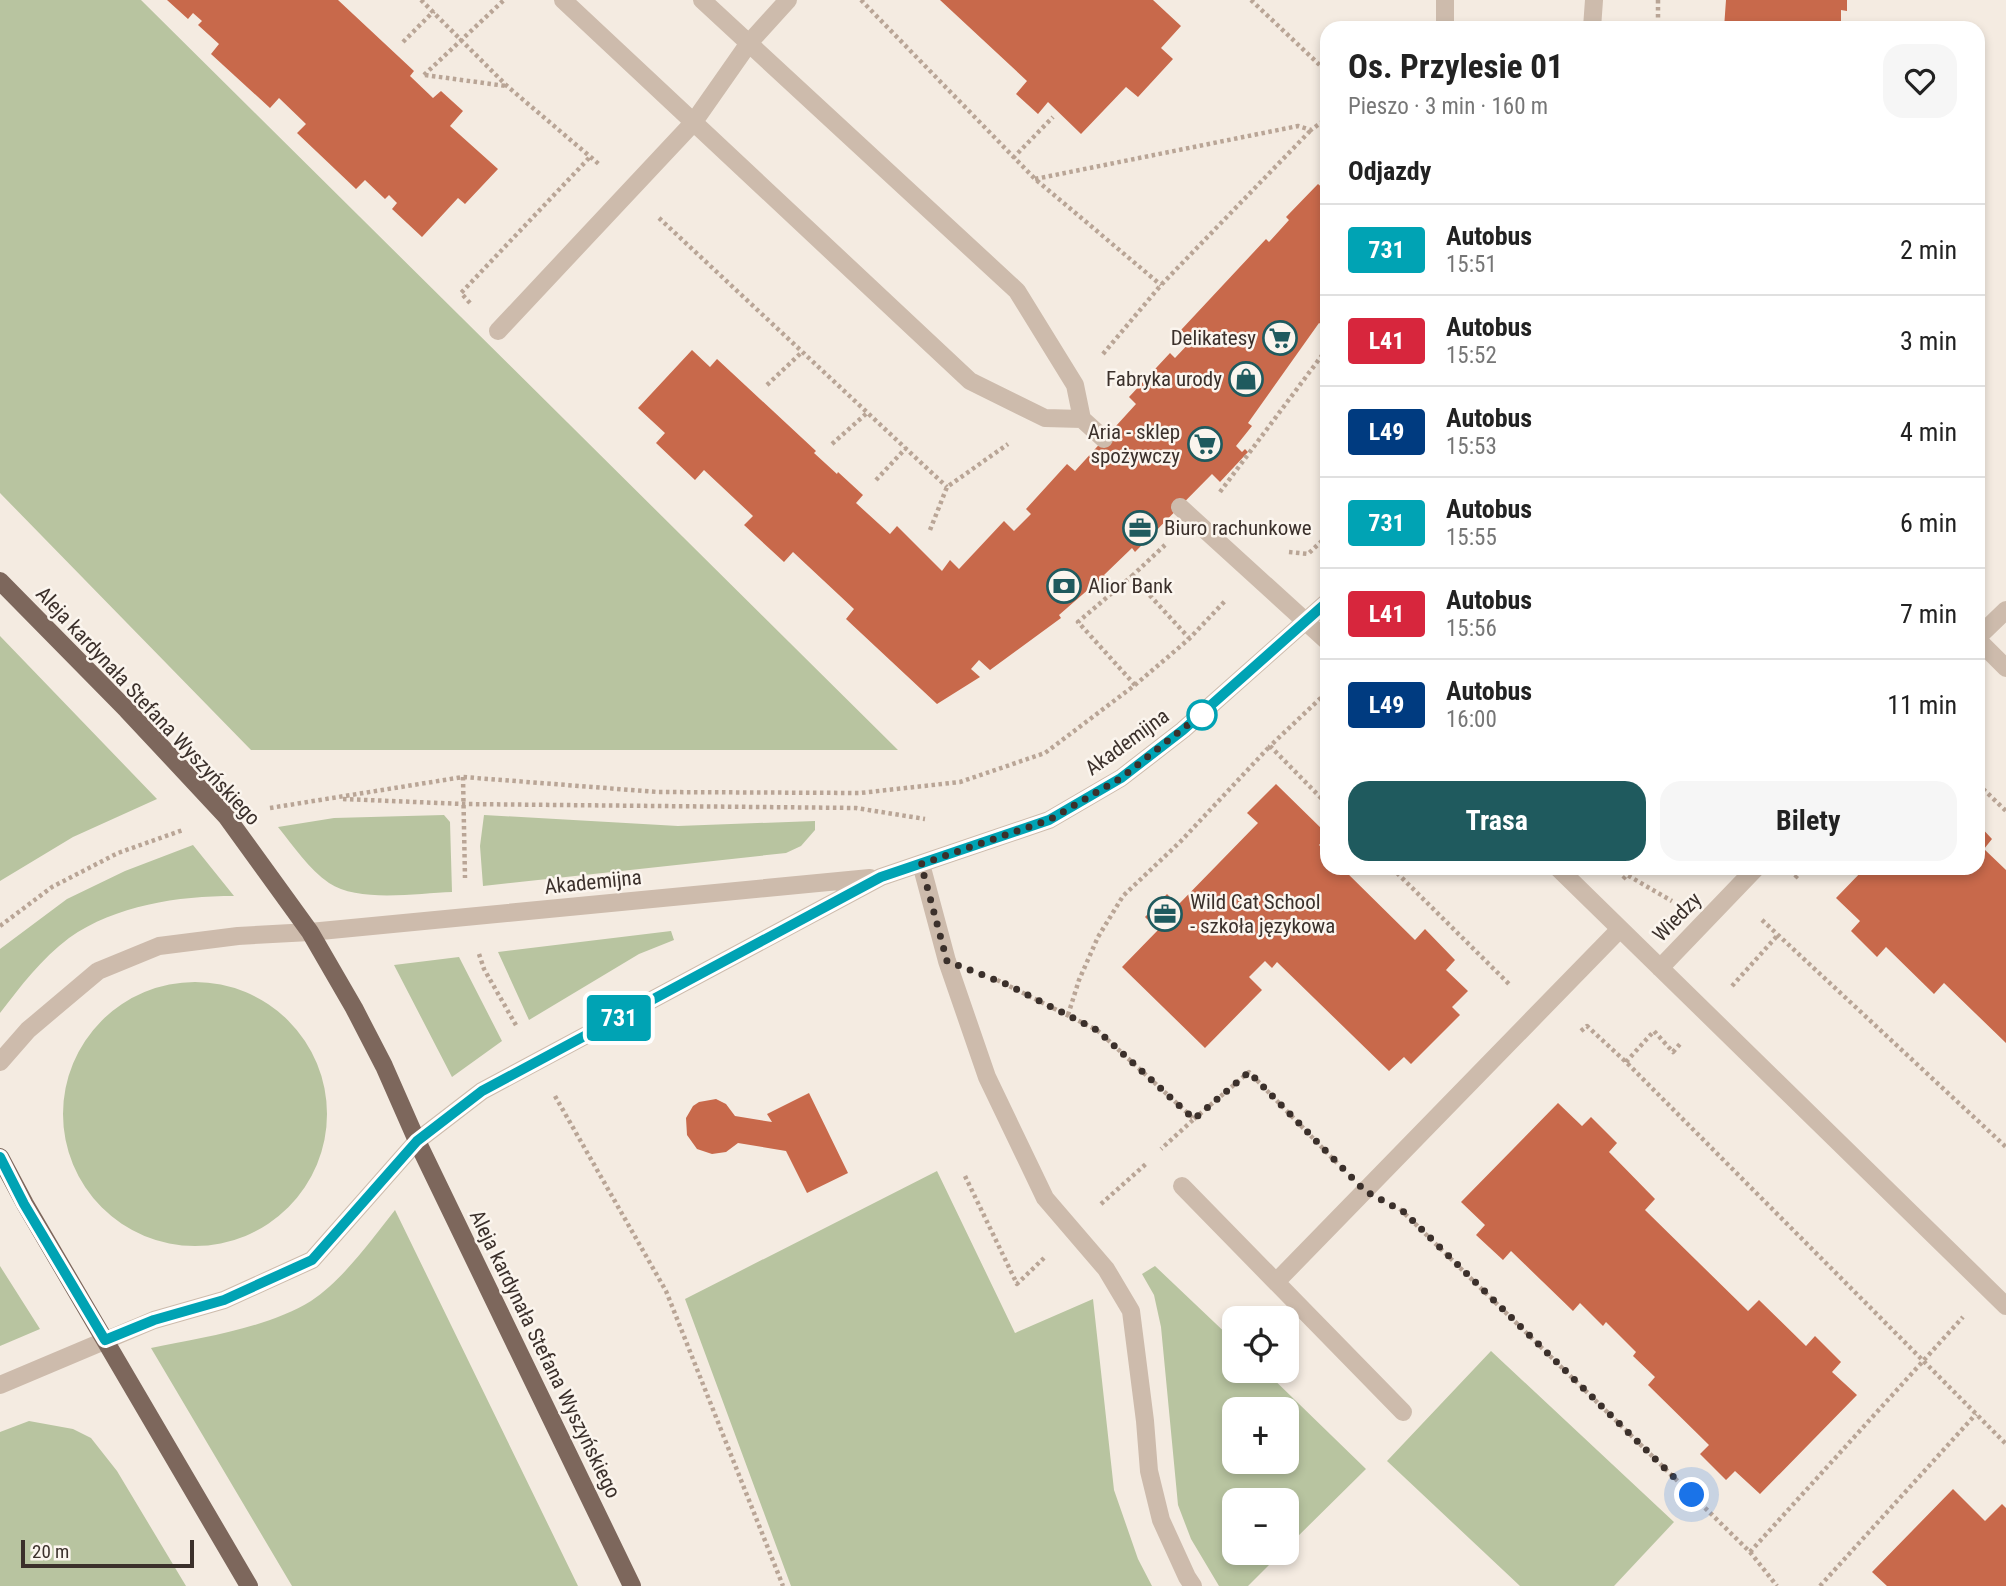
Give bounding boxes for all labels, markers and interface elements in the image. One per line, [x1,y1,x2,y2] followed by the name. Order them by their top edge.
[1883,44,1957,118] button: heart
[1348,47,1564,86] text: Os. Przylesie 01
[1348,93,1548,120] text: Pieszo · 3 min · 160 m
[1348,156,1431,186] text: Odjazdy
[1446,221,1532,251] text: Autobus
[1900,235,1957,265] text: 2 min
[1368,236,1405,264] text: 731
[1446,251,1497,278] text: 15:51
[1446,312,1532,342] text: Autobus
[1261,319,1299,357] supermarket icon: Delikatesy
[1171,326,1256,350] place label: Delikatesy
[1900,326,1957,356] text: 3 min
[1369,327,1404,355] text: L41
[1446,342,1497,369] text: 15:52
[1227,360,1265,398] shop icon: Fabryka urody
[1106,367,1222,391] place label: Fabryka urody
[1446,403,1532,433] text: Autobus
[1900,417,1957,447] text: 4 min
[1369,418,1404,446] text: L49
[1088,420,1180,468] place label: Aria - sklep spożywczy
[1186,425,1224,463] supermarket icon: Aria - sklep spożywczy
[1446,433,1497,460] text: 15:53
[1446,494,1532,524] text: Autobus
[1900,508,1957,538] text: 6 min
[1121,509,1159,547] office icon: Biuro rachunkowe
[1368,509,1405,537] text: 731
[1164,516,1312,540] place label: Biuro rachunkowe
[1446,524,1497,551] text: 15:55
[1045,567,1083,605] bank icon: Alior Bank
[1088,574,1173,598] place label: Alior Bank
[31,582,265,830] street label: Aleja kardynała Stefana Wyszyńskiego
[1446,585,1532,615] text: Autobus
[1900,599,1957,629] text: 7 min
[1369,600,1404,628] text: L41
[1446,615,1497,642] text: 15:56
[1446,676,1532,706] text: Autobus
[1887,690,1957,720] text: 11 min
[1369,691,1404,719] text: L49
[1187,700,1217,730] unlabelled marker
[1081,704,1173,780] street label: Akademijna
[1446,706,1497,733] text: 16:00
[1348,781,1646,861] button: Trasa
[1660,781,1957,861] button: Bilety
[543,865,643,899] street label: Akademijna
[1648,887,1706,947] street label: Wiedzy
[1190,890,1335,938] place label: Wild Cat School - szkoła językowa
[1146,895,1184,933] office icon: Wild Cat School - szkoła językowa
[579,995,659,1041] line badge: 731
[601,1004,637,1032] text: 731
[465,1206,625,1502] street label: Aleja kardynała Stefana Wyszyńskiego
[1222,1306,1299,1565] map controls
[1222,1306,1299,1383] button: locate
[1222,1397,1299,1474] button: +
[1674,1477,1709,1512] your location
[1222,1488,1299,1565] button: −
[21,1537,194,1569] scale bar
[32,1540,69,1563] text: 20 m

